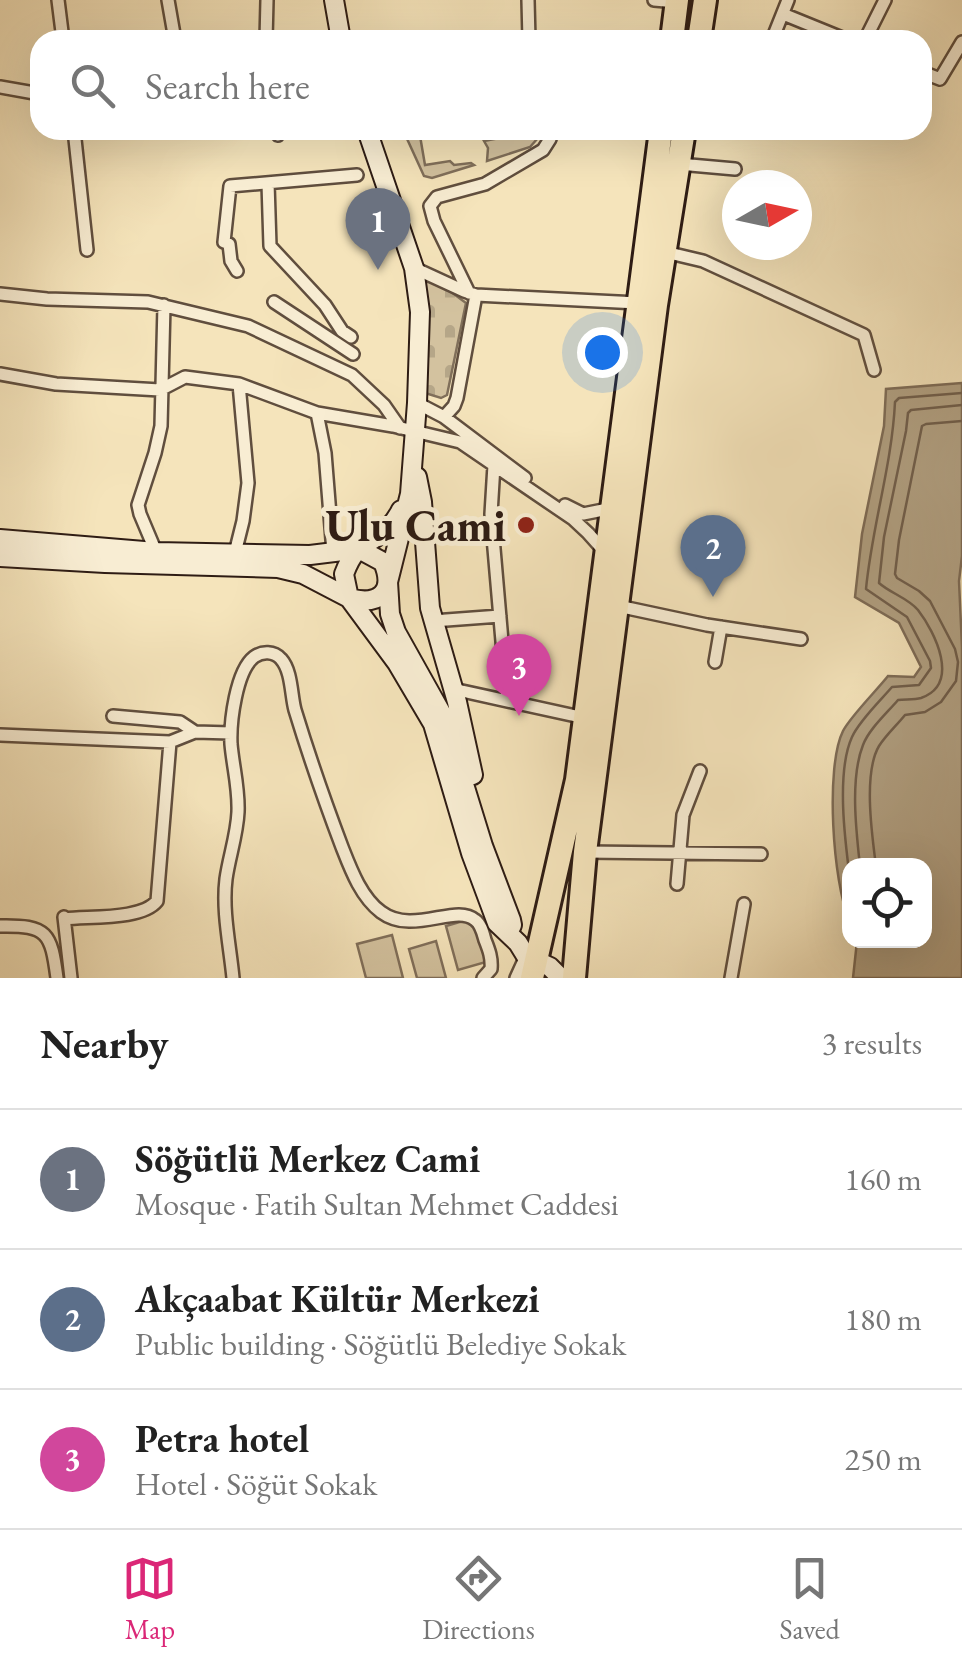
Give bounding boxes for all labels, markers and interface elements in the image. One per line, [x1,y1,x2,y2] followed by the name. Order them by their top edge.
[30,30,932,140] search box
[65,58,120,113] icon: search
[145,61,310,110] text: Search here
[722,170,812,260] north arrow
[346,188,410,270] pin: 1
[577,327,628,378] your location
[325,496,506,554] place label: Ulu Cami
[515,514,537,536] marker: Ulu Cami
[680,514,746,597] pin: 2
[486,634,552,716] pin: 3
[842,858,932,948] map controls
[842,858,932,948] button: locate
[40,1016,169,1071] text: Nearby
[822,1022,922,1064] text: 3 results
[135,1134,480,1183] text: Söğütlü Merkez Cami
[64,1158,81,1200] text: 1
[845,1158,922,1200] text: 160 m
[135,1183,619,1225] text: Mosque · Fatih Sultan Mehmet Caddesi
[135,1274,539,1323] text: Akçaabat Kültür Merkezi
[64,1298,81,1340] text: 2
[845,1298,922,1340] text: 180 m
[135,1323,626,1365] text: Public building · Söğütlü Belediye Sokak
[135,1414,309,1463] text: Petra hotel
[64,1438,81,1480] text: 3
[845,1438,922,1480] text: 250 m
[135,1463,377,1505] text: Hotel · Söğüt Sokak
[122,1551,177,1647] tab: Map
[422,1551,535,1647] tab: Directions
[780,1551,840,1647] tab: Saved

